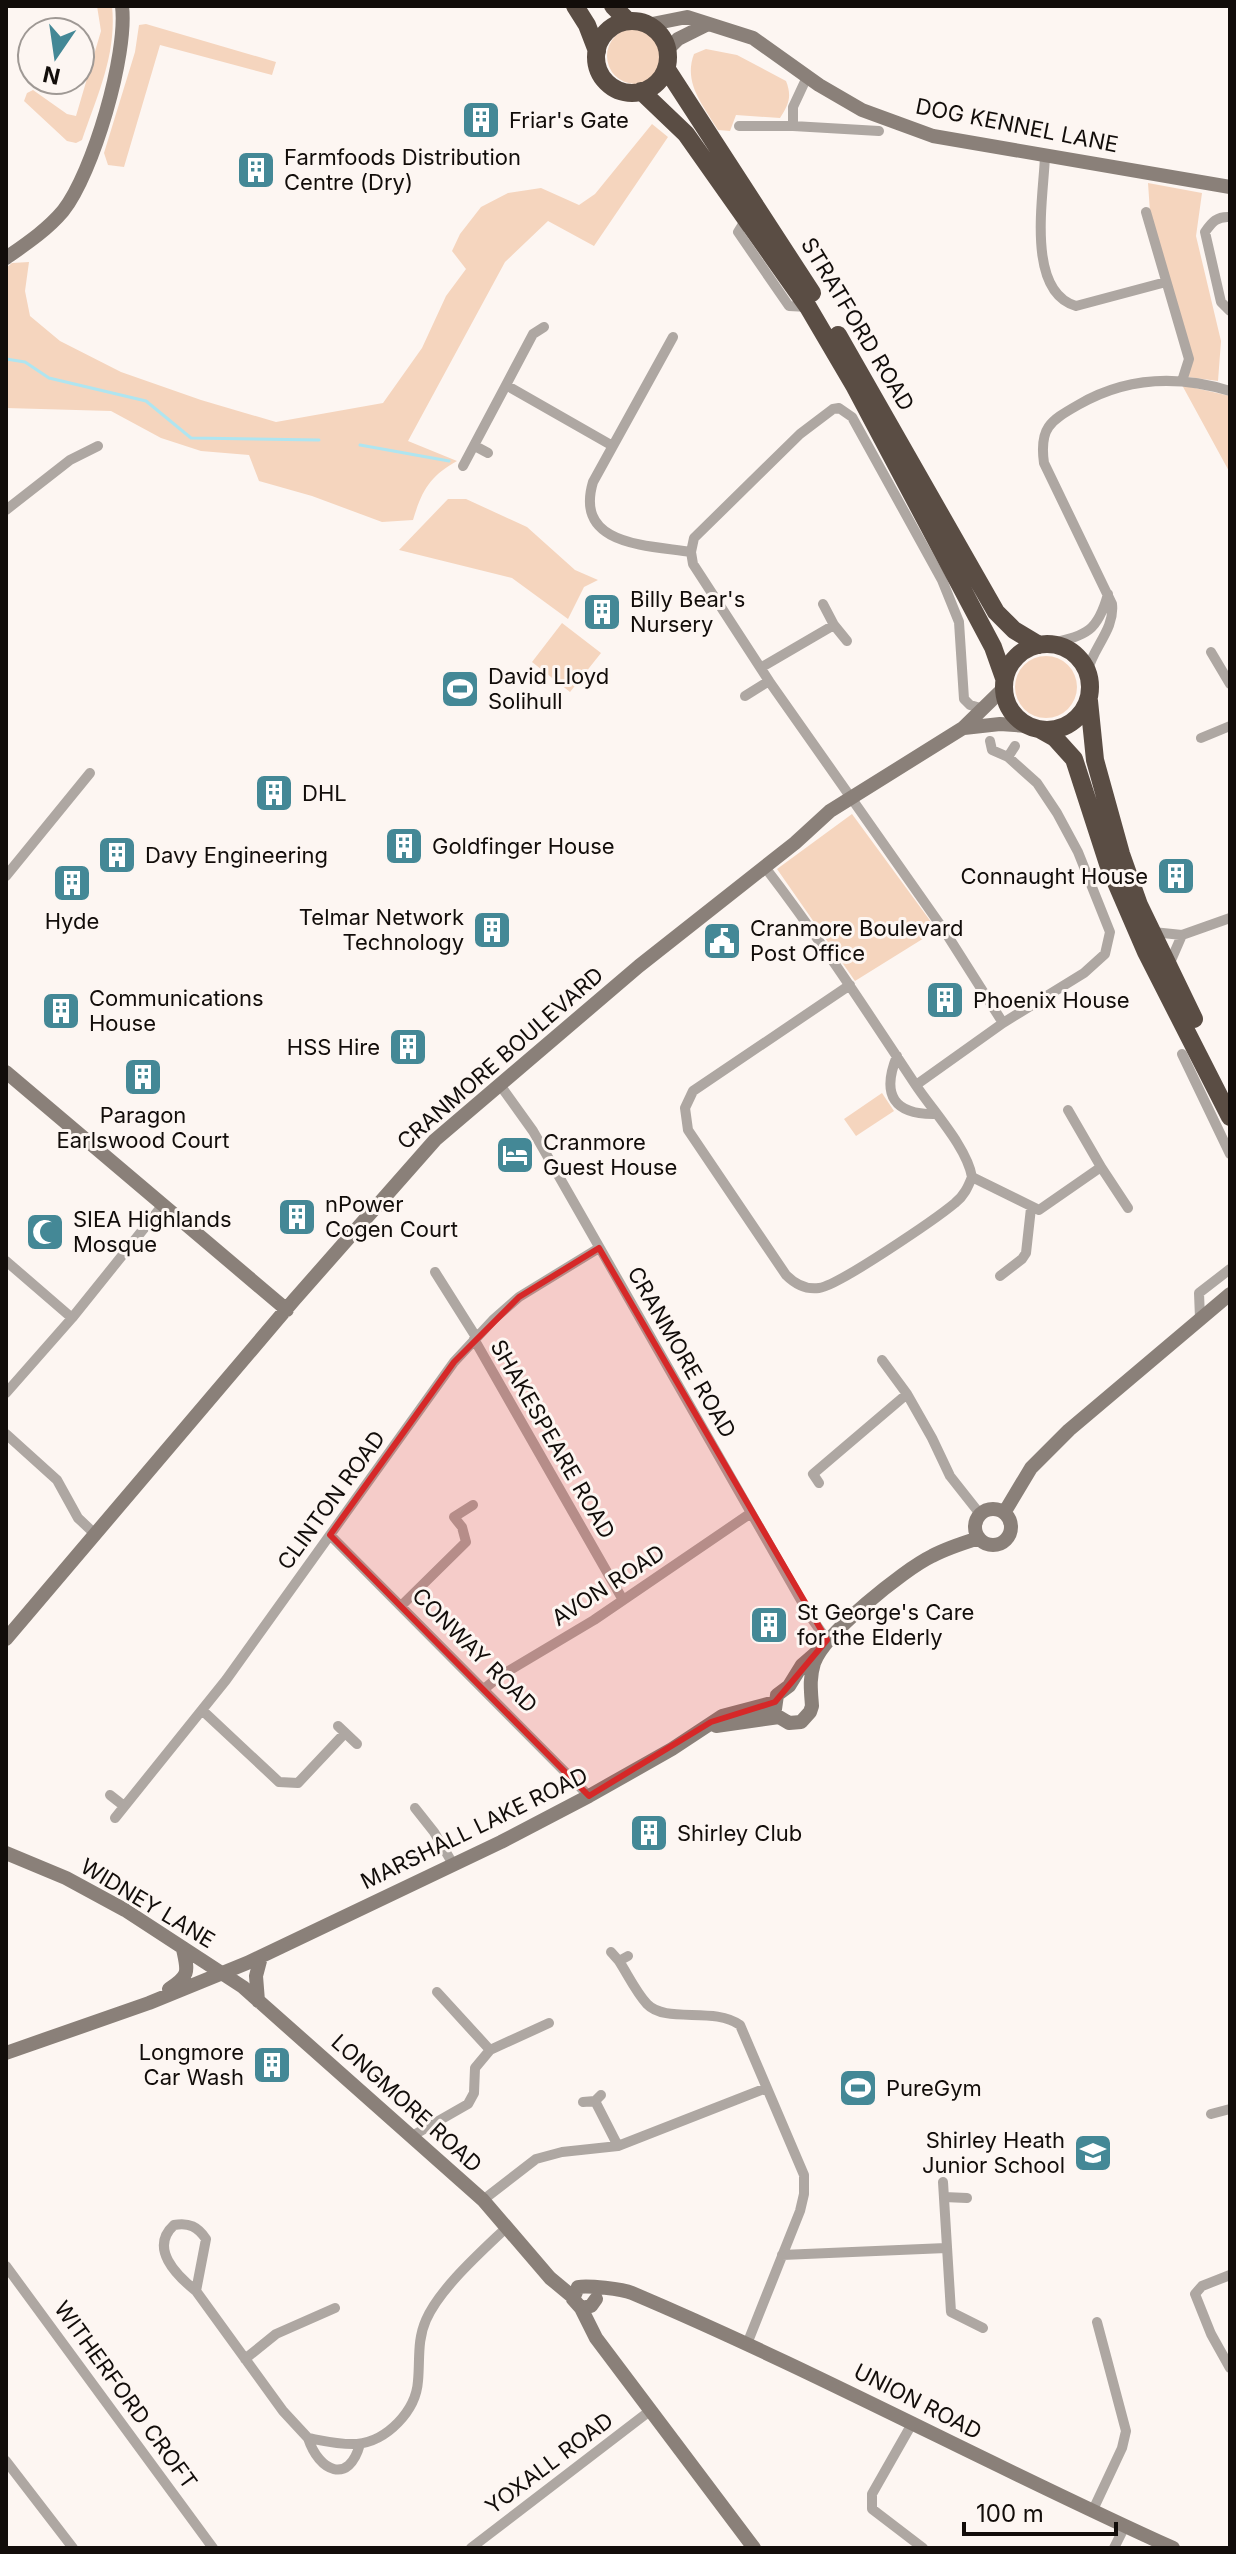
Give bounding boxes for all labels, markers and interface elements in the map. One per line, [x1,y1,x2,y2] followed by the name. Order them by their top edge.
[16,16,96,96] north arrow
[40,61,63,90] text: N
[914,93,1120,157] street label: DOG KENNEL LANE
[460,99,502,141] building icon: Friar's Gate
[509,107,629,133] place label: Friar's Gate
[284,144,521,195] place label: Farmfoods Distribution Centre (Dry)
[235,149,277,191] building icon: Farmfoods Distribution Centre (Dry)
[796,233,920,415] street label: STRATFORD ROAD
[630,586,745,637] place label: Billy Bear's Nursery
[581,591,623,633] building icon: Billy Bear's Nursery
[488,663,609,714] place label: David Lloyd Solihull
[439,668,481,710] sports icon: David Lloyd Solihull
[253,772,295,814] building icon: DHL
[302,780,347,806] place label: DHL
[383,825,425,867] building icon: Goldfinger House
[432,833,615,859] place label: Goldfinger House
[96,834,138,876] building icon: Davy Engineering
[145,842,328,868] place label: Davy Engineering
[1155,855,1197,897] building icon: Connaught House
[51,862,93,904] building icon: Hyde
[961,863,1148,889] place label: Connaught House
[299,904,464,955] place label: Telmar Network Technology
[45,908,99,934] place label: Hyde
[471,909,513,951] building icon: Telmar Network Technology
[750,915,963,966] place label: Cranmore Boulevard Post Office
[701,920,743,962] public building icon: Cranmore Boulevard Post Office
[392,961,608,1155] street label: CRANMORE BOULEVARD
[924,979,966,1021] building icon: Phoenix House
[89,985,264,1036] place label: Communications House
[973,987,1130,1013] place label: Phoenix House
[40,990,82,1032] building icon: Communications House
[387,1026,429,1068] building icon: HSS Hire
[287,1034,380,1060] place label: HSS Hire
[122,1056,164,1098] building icon: Paragon Earlswood Court
[57,1102,229,1153] place label: Paragon Earlswood Court
[543,1129,677,1180] place label: Cranmore Guest House
[494,1134,536,1176] hotel icon: Cranmore Guest House
[325,1191,458,1242] place label: nPower Cogen Court
[276,1196,318,1238] building icon: nPower Cogen Court
[73,1206,232,1257] place label: SIEA Highlands Mosque
[24,1211,66,1253] mosque icon: SIEA Highlands Mosque
[622,1262,742,1442] street label: CRANMORE ROAD
[485,1335,621,1543] street label: SHAKESPEARE ROAD
[272,1425,390,1575] street label: CLINTON ROAD
[547,1539,669,1631] street label: AVON ROAD
[407,1582,543,1718] street label: CONWAY ROAD
[797,1599,974,1650] place label: St George's Care for the Elderly
[748,1604,790,1646] building icon: St George's Care for the Elderly
[356,1762,592,1894] street label: MARSHALL LAKE ROAD
[628,1812,670,1854] building icon: Shirley Club
[677,1820,802,1846] place label: Shirley Club
[76,1853,220,1953] street label: WIDNEY LANE
[327,2029,487,2177] street label: LONGMORE ROAD
[139,2039,244,2090] place label: Longmore Car Wash
[251,2044,293,2086] building icon: Longmore Car Wash
[837,2067,879,2109] sports icon: PureGym
[886,2075,982,2101] place label: PureGym
[922,2127,1065,2178] place label: Shirley Heath Junior School
[1072,2132,1114,2174] school or university icon: Shirley Heath Junior School
[49,2296,203,2494] street label: WITHERFORD CROFT
[850,2358,986,2444] street label: UNION ROAD
[480,2407,618,2519] street label: YOXALL ROAD
[964,2486,1116,2536] scale bar
[976,2499,1044,2528] text: 100 m

